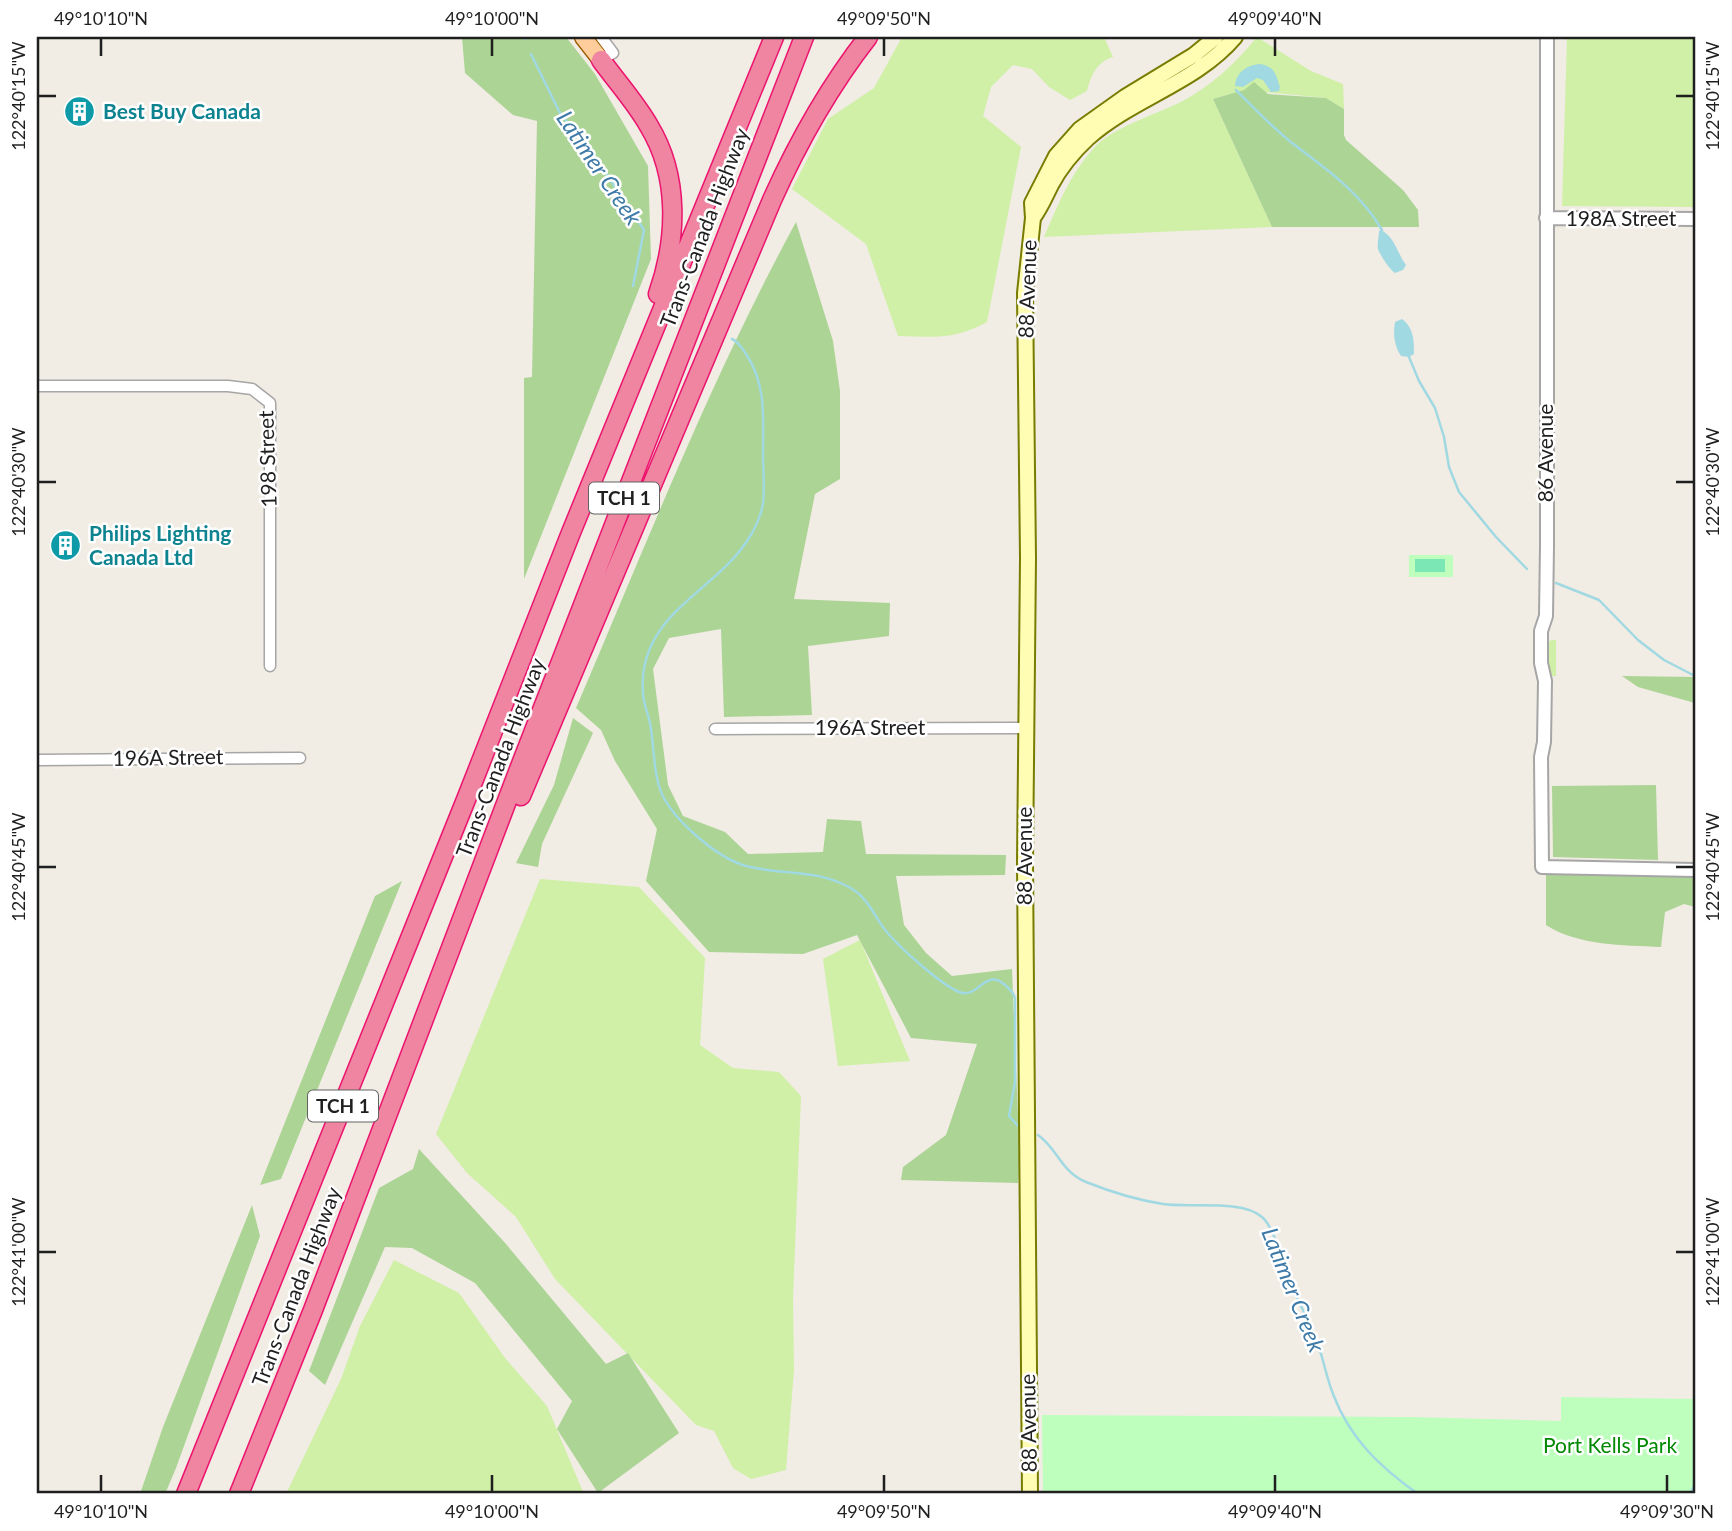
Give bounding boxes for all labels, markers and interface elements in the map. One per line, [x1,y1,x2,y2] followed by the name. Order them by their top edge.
[54,7,148,29] text: 49°10'10"N
[445,7,539,29] text: 49°10'00"N
[837,7,931,29] text: 49°09'50"N
[1228,7,1322,29] text: 49°09'40"N
[7,41,29,151] text: 122°40'15"W
[1701,41,1723,151] text: 122°40'15"W
[63,95,97,129] building icon: Best Buy Canada
[103,98,261,123] place label: Best Buy Canada
[551,105,649,231] water label: Latimer Creek
[654,124,753,331] street label: Trans-Canada Highway
[1566,205,1677,230] street label: 198A Street
[1012,239,1041,339] street label: 88 Avenue
[1532,404,1557,502] street label: 86 Avenue
[252,410,281,508] street label: 198 Street
[7,427,29,537] text: 122°40'30"W
[1701,427,1723,537] text: 122°40'30"W
[589,482,659,513] road number: TCH 1
[89,520,231,569] place label: Philips Lighting Canada Ltd
[49,529,83,563] building icon: Philips Lighting Canada Ltd
[450,654,549,861] street label: Trans-Canada Highway
[815,714,926,739] street label: 196A Street
[112,743,224,770] street label: 196A Street
[1011,807,1036,905] street label: 88 Avenue
[7,812,29,922] text: 122°40'45"W
[1701,812,1723,922] text: 122°40'45"W
[308,1090,378,1122] road number: TCH 1
[246,1183,345,1390] street label: Trans-Canada Highway
[7,1197,29,1307] text: 122°41'00"W
[1701,1197,1723,1307] text: 122°41'00"W
[1256,1223,1332,1357] water label: Latimer Creek
[1014,1374,1041,1473] street label: 88 Avenue
[1543,1432,1677,1457] park label: Port Kells Park
[54,1500,148,1522] text: 49°10'10"N
[445,1500,539,1522] text: 49°10'00"N
[837,1500,931,1522] text: 49°09'50"N
[1228,1500,1322,1522] text: 49°09'40"N
[1620,1500,1714,1522] text: 49°09'30"N

